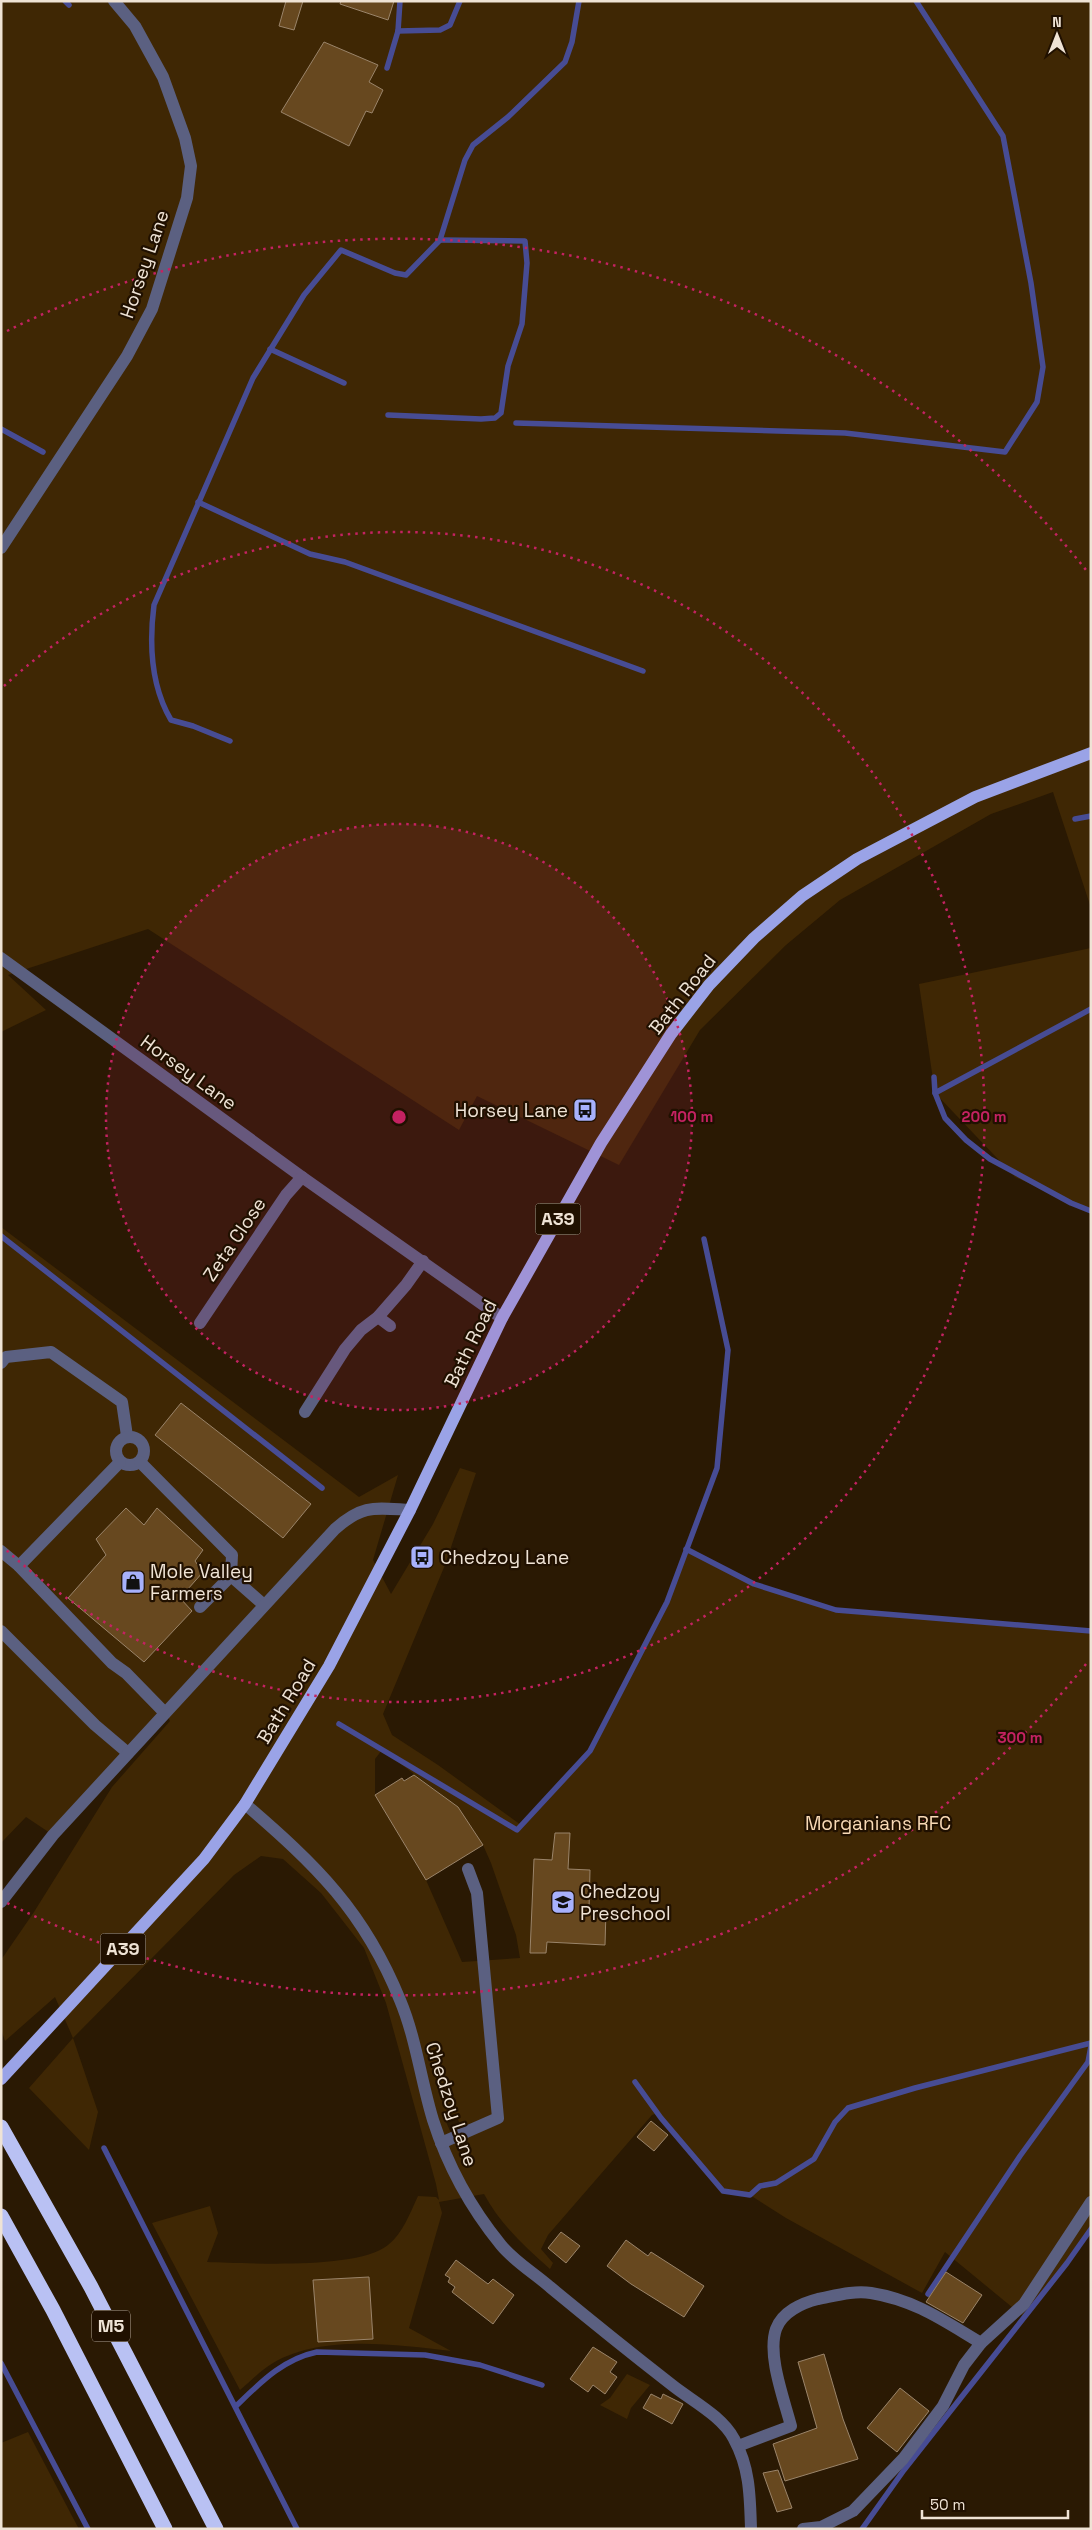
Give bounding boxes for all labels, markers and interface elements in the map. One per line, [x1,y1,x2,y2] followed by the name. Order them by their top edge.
[1032,10,1082,60] north arrow
[1052,13,1062,31] text: N
[114,207,175,322] street label: Horsey Lane
[643,949,721,1039] street label: Bath Road
[136,1029,242,1116] street label: Horsey Lane
[572,1097,598,1123] bus stop icon: Horsey Lane
[455,1098,568,1123] place label: Horsey Lane
[671,1107,713,1126] text: 100 m
[962,1107,1006,1126] text: 200 m
[390,1108,408,1126] centre of rings
[197,1193,272,1286] street label: Zeta Close
[536,1204,580,1234] road number: A39
[438,1295,502,1391] street label: Bath Road
[409,1544,435,1570] bus stop icon: Chedzoy Lane
[440,1545,569,1570] place label: Chedzoy Lane
[150,1559,253,1606] place label: Mole Valley Farmers
[120,1569,146,1595] shop icon: Mole Valley Farmers
[251,1654,322,1748] street label: Bath Road
[997,1728,1043,1747] text: 300 m
[805,1811,951,1836] park label: Morganians RFC
[580,1879,671,1926] place label: Chedzoy Preschool
[550,1889,576,1915] school or university icon: Chedzoy Preschool
[100,1934,146,1965] road number: A39
[420,2039,483,2170] street label: Chedzoy Lane
[92,2310,130,2342] road number: M5
[922,2488,1068,2520] scale bar
[930,2495,965,2514] text: 50 m

